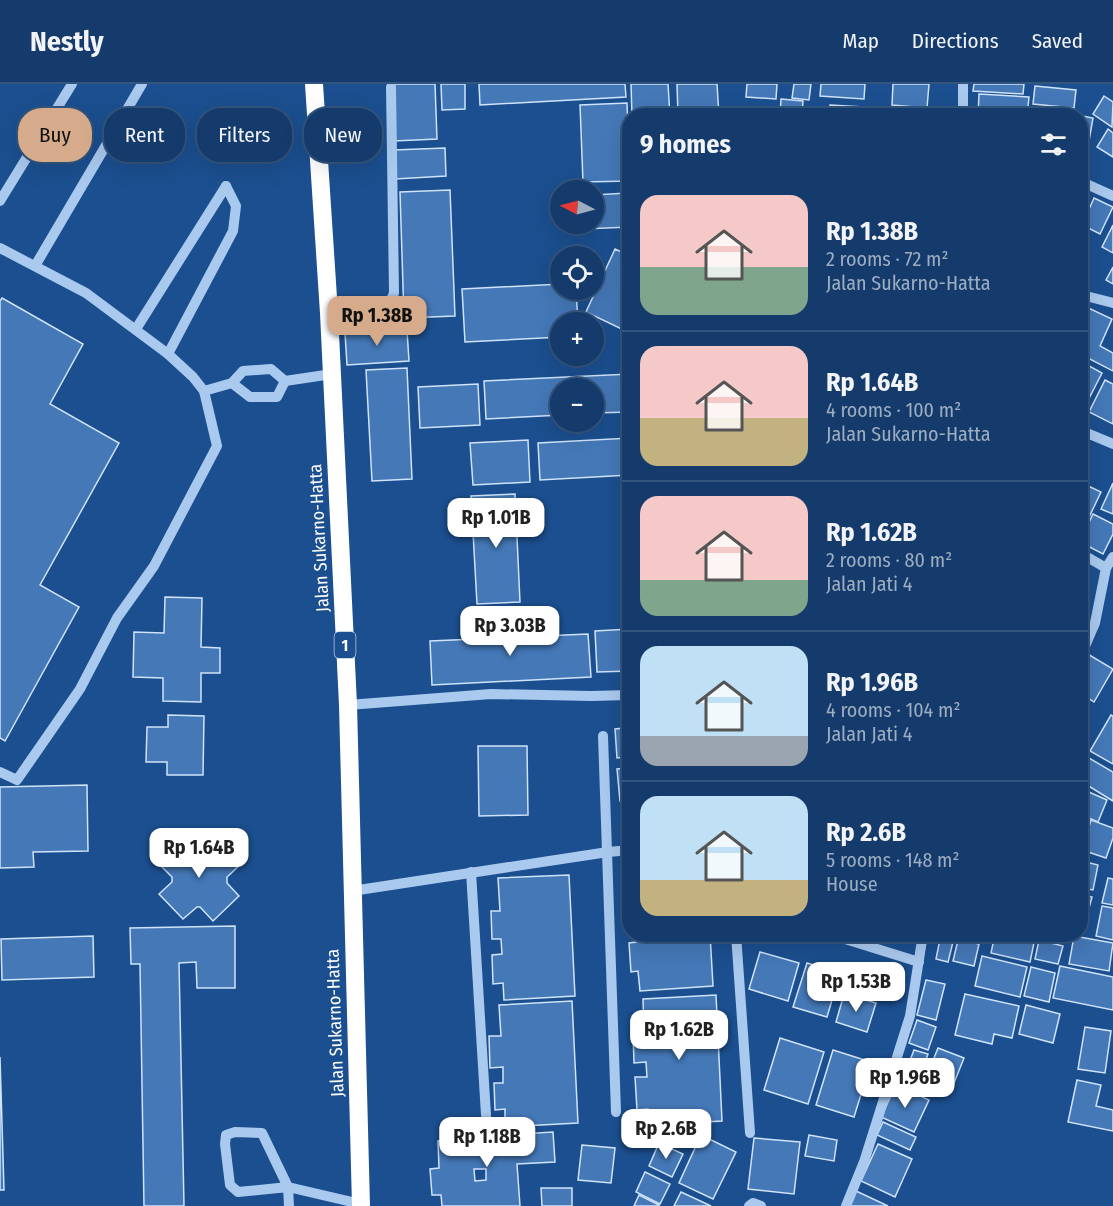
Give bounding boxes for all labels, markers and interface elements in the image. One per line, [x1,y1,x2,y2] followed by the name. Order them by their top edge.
[30,25,104,58] text: Nestly
[842,28,879,54] text: Map
[912,28,999,54] text: Directions
[1032,28,1083,54] text: Saved
[18,108,92,162] chip: Buy
[104,108,185,162] chip: Rent
[197,108,292,162] chip: Filters
[304,108,382,162] chip: New
[1037,128,1070,161] icon: filters
[640,129,731,160] text: 9 homes
[550,180,604,234] north arrow
[550,180,604,432] map controls
[826,216,918,247] text: Rp 1.38B
[688,219,760,291] icon: home
[550,246,604,300] button: locate
[826,247,948,271] text: 2 rooms · 72 m²
[826,271,991,295] text: Jalan Sukarno-Hatta
[315,296,439,347] pin: Rp 1.38B
[342,303,412,327] text: Rp 1.38B
[550,312,604,366] button: +
[826,367,918,398] text: Rp 1.64B
[688,370,760,442] icon: home
[550,378,604,432] button: −
[826,398,961,422] text: 4 rooms · 100 m²
[826,422,991,446] text: Jalan Sukarno-Hatta
[304,463,334,613] street label: Jalan Sukarno-Hatta
[434,498,558,549] pin: Rp 1.01B
[461,505,531,529] text: Rp 1.01B
[826,517,917,548] text: Rp 1.62B
[688,520,760,592] icon: home
[826,548,952,572] text: 2 rooms · 80 m²
[826,572,913,596] text: Jalan Jati 4
[448,606,572,657] pin: Rp 3.03B
[474,613,546,637] text: Rp 3.03B
[334,632,356,658] road number: 1
[826,667,918,698] text: Rp 1.96B
[688,670,760,742] icon: home
[826,698,961,722] text: 4 rooms · 104 m²
[826,722,913,746] text: Jalan Jati 4
[826,817,906,848] text: Rp 2.6B
[688,820,760,892] icon: home
[137,828,261,879] pin: Rp 1.64B
[163,835,235,859] text: Rp 1.64B
[826,848,960,872] text: 5 rooms · 148 m²
[826,872,878,896] text: House
[321,948,349,1097] street label: Jalan Sukarno-Hatta
[794,962,918,1013] pin: Rp 1.53B
[821,969,891,993] text: Rp 1.53B
[617,1010,741,1061] pin: Rp 1.62B
[644,1017,714,1041] text: Rp 1.62B
[843,1058,967,1109] pin: Rp 1.96B
[870,1065,940,1089] text: Rp 1.96B
[611,1109,721,1160] pin: Rp 2.6B
[635,1116,697,1140] text: Rp 2.6B
[425,1117,549,1168] pin: Rp 1.18B
[453,1124,521,1148] text: Rp 1.18B

